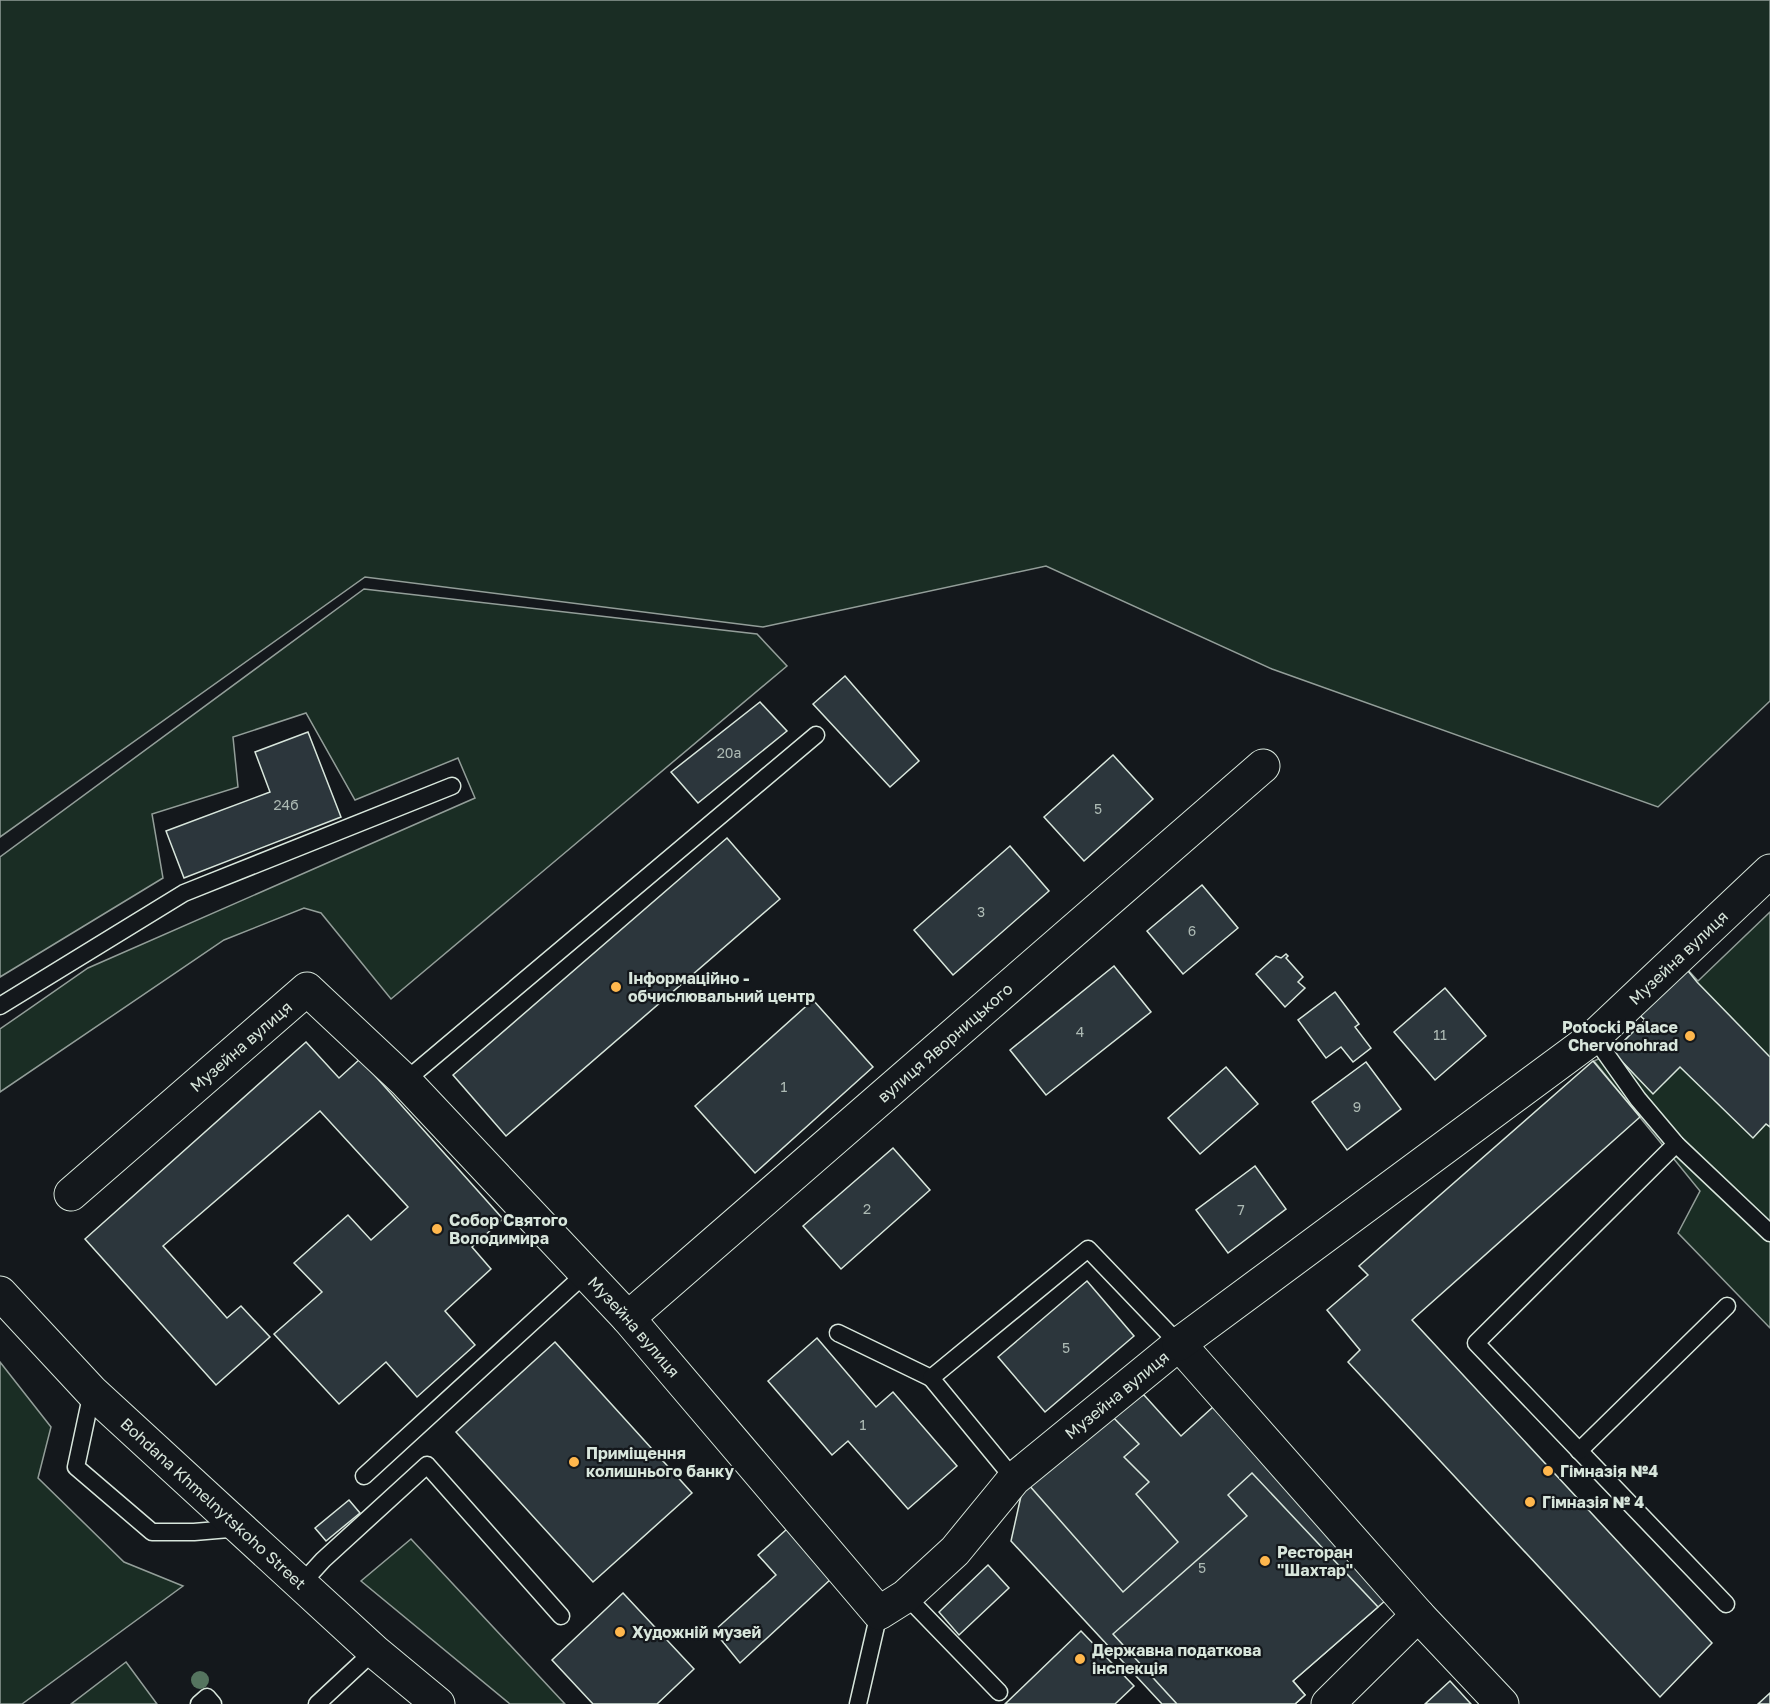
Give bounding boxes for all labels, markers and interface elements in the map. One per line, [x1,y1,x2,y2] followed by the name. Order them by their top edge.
[717,744,741,761] house number: 20а
[274,796,299,813] house number: 24б
[1094,800,1102,817] house number: 5
[977,903,985,920] house number: 3
[1625,906,1732,1009] street label: Музейна вулиця
[1188,922,1196,939] house number: 6
[628,968,815,1006] place label: Інформаційно - обчислювальний центр
[873,978,1017,1107] street label: вулиця Яворницького
[609,980,623,994] marker: Інформаційно - обчислювальний центр
[186,997,296,1096] street label: Музейна вулиця
[1562,1017,1678,1055] place label: Potocki Palace Chervonohrad
[1076,1023,1084,1040] house number: 4
[1433,1026,1447,1043] house number: 11
[1683,1029,1697,1043] marker: Potocki Palace Chervonohrad
[781,1078,788,1095] house number: 1
[1353,1098,1361,1115] house number: 9
[863,1200,871,1217] house number: 2
[1237,1201,1245,1218] house number: 7
[449,1210,568,1248] place label: Собор Святого Володимира
[430,1222,444,1236] marker: Собор Святого Володимира
[584,1272,684,1381] street label: Музейна вулиця
[1062,1339,1070,1356] house number: 5
[1061,1347,1173,1443] street label: Музейна вулиця
[117,1413,310,1594] street label: Bohdana Khmelnytskoho Street
[860,1416,867,1433] house number: 1
[586,1443,734,1481] place label: Приміщення колишнього банку
[567,1455,581,1469] marker: Приміщення колишнього банку
[1560,1461,1658,1481] place label: Гімназія №4
[1541,1464,1555,1478] marker: Гімназія №4
[1542,1492,1644,1512] place label: Гімназія № 4
[1523,1495,1537,1509] marker: Гімназія № 4
[1277,1542,1353,1580] place label: Ресторан "Шахтар"
[1258,1554,1272,1568] marker: Ресторан "Шахтар"
[1198,1559,1206,1576] house number: 5
[632,1622,761,1642] place label: Художній музей
[613,1625,627,1639] marker: Художній музей
[1092,1640,1261,1678] place label: Державна податкова інспекція
[1073,1652,1087,1666] marker: Державна податкова інспекція

